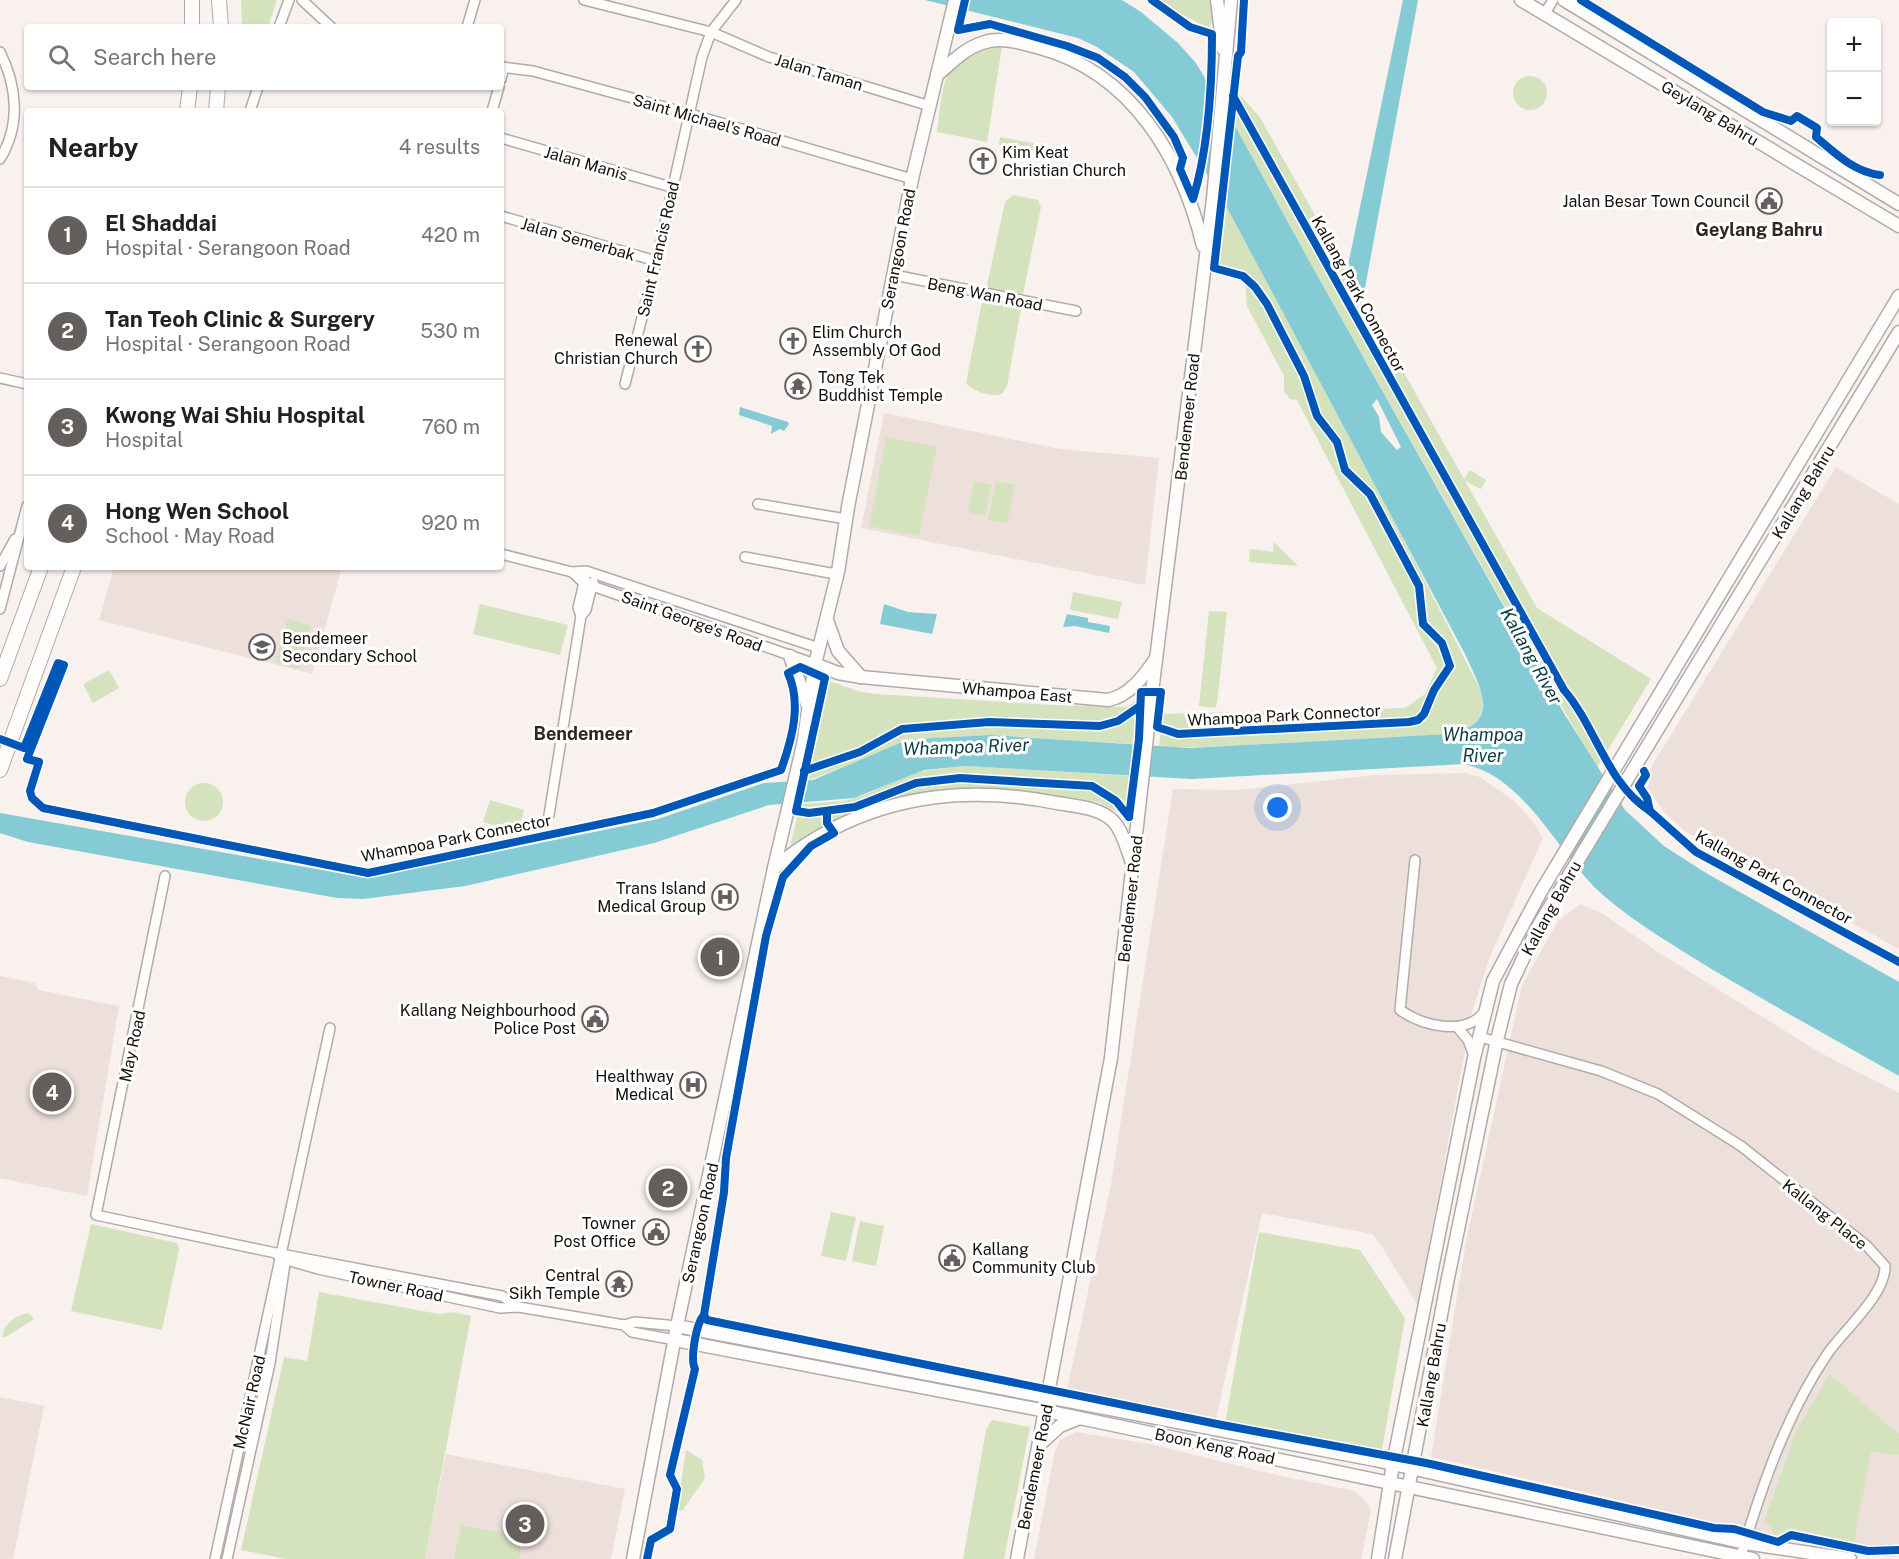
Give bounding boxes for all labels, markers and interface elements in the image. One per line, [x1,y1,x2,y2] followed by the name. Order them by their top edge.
[1827,18,1881,126] map controls
[1827,18,1881,72] button: +
[24,24,504,90] search box
[45,41,78,74] icon: search
[93,44,217,70] text: Search here
[773,50,865,95] street label: Jalan Taman
[1827,72,1881,126] button: −
[1658,77,1762,150] street label: Geylang Bahru
[631,90,783,151] street label: Saint Michael's Road
[48,132,138,163] text: Nearby
[399,135,480,159] text: 4 results
[542,142,630,184] street label: Jalan Manis
[1002,143,1126,180] place label: Kim Keat Christian Church
[968,146,998,176] church icon: Kim Keat Christian Church
[634,180,683,319] street label: Saint Francis Road
[1754,186,1784,216] public building icon: Jalan Besar Town Council
[877,187,920,311] street label: Serangoon Road
[1562,192,1750,211] place label: Jalan Besar Town Council
[105,210,217,236] text: El Shaddai
[1308,213,1410,376] street label: Kallang Park Connector
[519,214,637,265] street label: Jalan Semerbak
[1695,219,1823,240] district label: Geylang Bahru
[63,223,72,247] text: 1
[421,223,480,247] text: 420 m
[105,236,351,260] text: Hospital · Serangoon Road
[926,274,1044,315] street label: Beng Wan Road
[105,306,375,332] text: Tan Teoh Clinic & Surgery
[61,319,74,343] text: 2
[420,319,480,343] text: 530 m
[812,323,941,360] place label: Elim Church Assembly Of God
[778,326,808,356] church icon: Elim Church Assembly Of God
[554,331,678,368] place label: Renewal Christian Church
[105,332,351,356] text: Hospital · Serangoon Road
[683,334,713,364] church icon: Renewal Christian Church
[1171,353,1204,482] street label: Bendemeer Road
[818,368,943,405] place label: Tong Tek Buddhist Temple
[783,371,813,401] temple icon: Tong Tek Buddhist Temple
[105,402,365,428] text: Kwong Wai Shiu Hospital
[61,415,74,439] text: 3
[422,415,480,439] text: 760 m
[105,428,183,452] text: Hospital
[1768,442,1839,542] street label: Kallang Bahru
[105,498,289,524] text: Hong Wen School
[61,511,74,535] text: 4
[421,511,480,535] text: 920 m
[105,524,275,548] text: School · May Road
[619,587,765,656] street label: Saint George's Road
[1496,604,1567,708] water label: Kallang River
[282,629,418,666] place label: Bendemeer Secondary School
[247,632,277,662] school or university icon: Bendemeer Secondary School
[961,678,1073,707] street label: Whampoa East
[1187,701,1381,730] street label: Whampoa Park Connector
[533,723,633,744] district label: Bendemeer
[1443,724,1523,766] water label: Whampoa River
[903,734,1030,759] water label: Whampoa River
[1263,793,1292,822] your location
[359,811,553,866] street label: Whampoa Park Connector
[1692,826,1855,928] street label: Kallang Park Connector
[1114,835,1147,964] street label: Bendemeer Road
[1518,858,1585,959] street label: Kallang Bahru
[597,879,706,916] place label: Trans Island Medical Group
[710,882,740,912] hospital icon: Trans Island Medical Group
[700,934,740,980] pin: 1
[400,1001,576,1038] place label: Kallang Neighbourhood Police Post
[580,1004,610,1034] public building icon: Kallang Neighbourhood Police Post
[116,1008,149,1084] street label: May Road
[595,1067,674,1104] place label: Healthway Medical
[32,1070,72,1114] pin: 4
[678,1070,708,1100] hospital icon: Healthway Medical
[678,1161,723,1285] street label: Serangoon Road
[648,1166,688,1210] pin: 2
[1778,1175,1871,1253] street label: Kallang Place
[553,1214,636,1251] place label: Towner Post Office
[641,1217,671,1247] public building icon: Towner Post Office
[972,1240,1095,1277] place label: Kallang Community Club
[937,1243,967,1273] public building icon: Kallang Community Club
[509,1266,600,1303] place label: Central Sikh Temple
[347,1267,445,1306] street label: Towner Road
[604,1269,634,1299] temple icon: Central Sikh Temple
[1413,1322,1450,1429] street label: Kallang Bahru
[229,1353,269,1451] street label: McNair Road
[1014,1403,1057,1532] street label: Bendemeer Road
[1153,1424,1277,1469] street label: Boon Keng Road
[506,1502,544,1546] pin: 3

